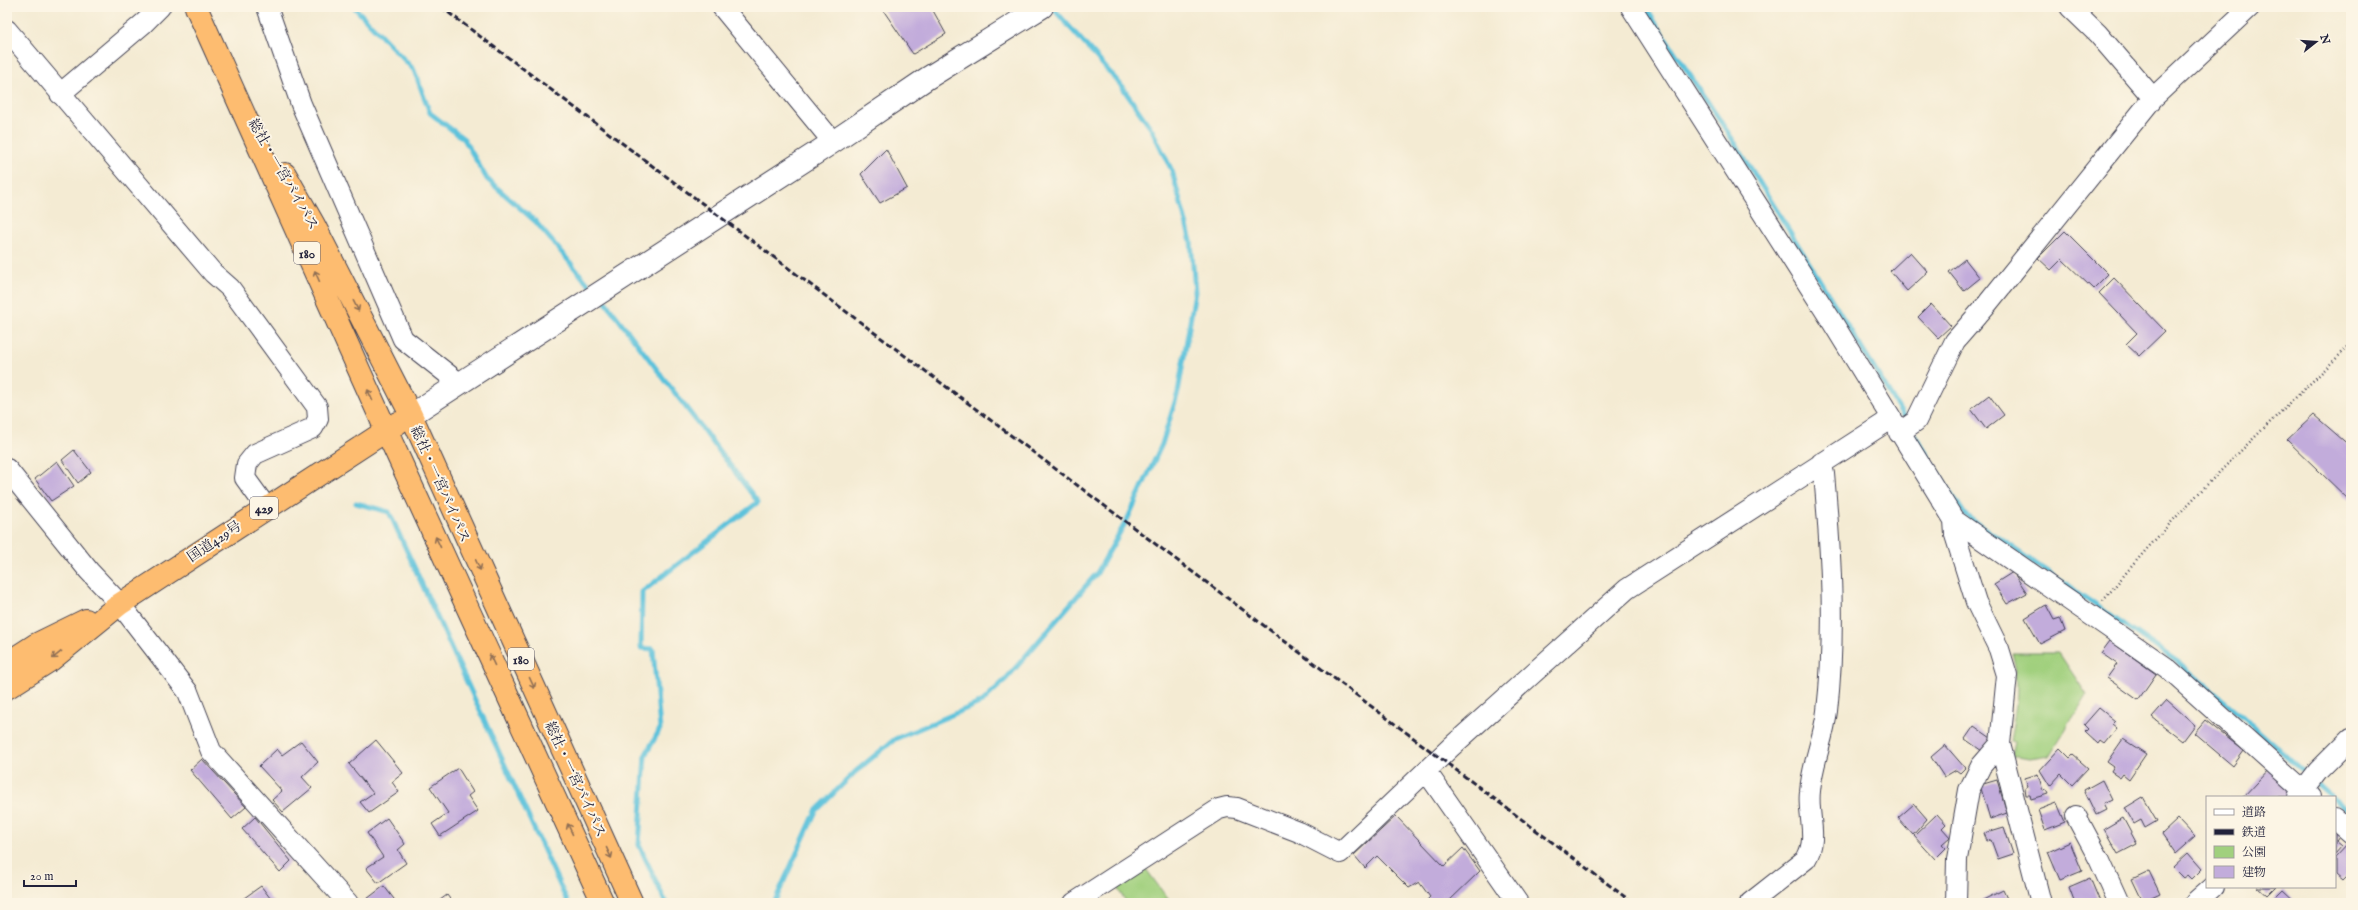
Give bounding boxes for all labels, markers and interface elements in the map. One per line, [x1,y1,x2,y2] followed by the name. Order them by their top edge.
[2296,22,2336,62] north arrow
[2316,32,2333,46] text: N
[244,116,322,233] street label: 総社・一宮バイパス
[294,242,320,264] road number: 180
[313,270,320,282] one-way arrow
[352,300,360,312] one-way arrow
[366,389,373,401] one-way arrow
[406,423,474,545] street label: 総社・一宮バイパス
[250,497,278,519] road number: 429
[184,517,245,566] street label: 国道429号
[434,537,441,549] one-way arrow
[475,559,482,571] one-way arrow
[508,648,534,670] road number: 180
[51,651,62,659] one-way arrow
[488,655,495,667] one-way arrow
[529,677,536,689] one-way arrow
[540,719,610,840] street label: 総社・一宮バイパス
[2206,796,2336,888] legend
[2242,805,2266,820] text: 道路
[566,824,573,836] one-way arrow
[2241,825,2266,840] text: 鉄道
[2242,845,2266,860] text: 公園
[606,846,613,858] one-way arrow
[24,862,76,888] scale bar
[2242,865,2266,880] text: 建物
[30,869,53,884] text: 20 m

